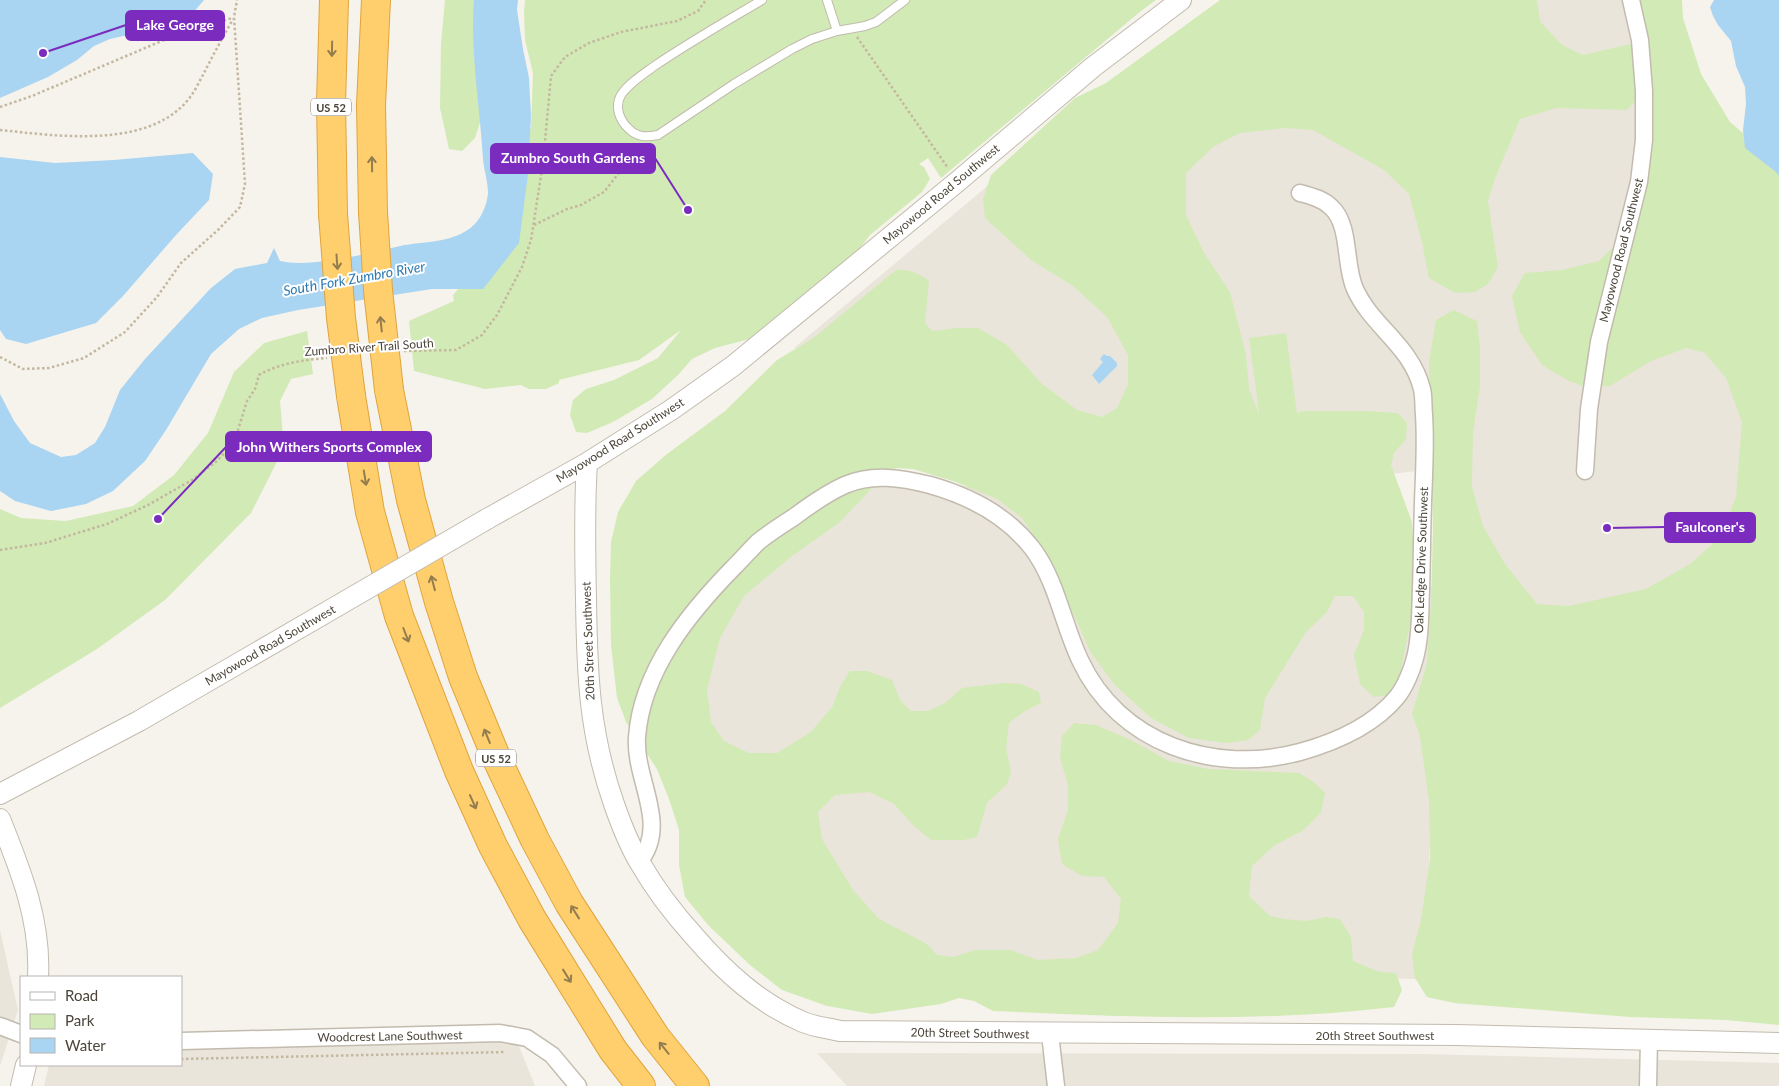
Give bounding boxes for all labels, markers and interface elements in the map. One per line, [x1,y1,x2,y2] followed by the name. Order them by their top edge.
[126,11,224,40] callout: Lake George
[136,16,214,33] text: Lake George
[327,40,337,56] one-way arrow
[311,98,351,115] road number: US 52
[879,140,1003,247] street label: Mayowood Road Southwest
[491,144,655,173] callout: Zumbro South Gardens
[501,149,645,166] text: Zumbro South Gardens
[367,156,377,172] one-way arrow
[1596,176,1646,324] street label: Mayowood Road Southwest
[332,254,342,270] one-way arrow
[282,257,427,299] water label: South Fork Zumbro River
[376,316,386,332] one-way arrow
[304,335,434,359] street label: Zumbro River Trail South
[553,394,687,486] street label: Mayowood Road Southwest
[226,432,431,461] callout: John Withers Sports Complex
[237,438,422,455] text: John Withers Sports Complex
[360,470,370,486] one-way arrow
[1411,486,1431,634] street label: Oak Ledge Drive Southwest
[1665,513,1755,542] callout: Faulconer's
[1675,518,1745,535] text: Faulconer's
[428,575,437,591] one-way arrow
[578,581,598,701] street label: 20th Street Southwest
[202,601,338,689] street label: Mayowood Road Southwest
[402,627,411,642] one-way arrow
[482,729,491,744] one-way arrow
[476,750,516,766] road number: US 52
[469,794,479,809] one-way arrow
[570,906,580,920] one-way arrow
[562,968,572,982] one-way arrow
[20,976,182,1066] legend
[65,986,98,1004] text: Road
[65,1011,95,1029] text: Park
[910,1024,1030,1042] street label: 20th Street Southwest
[317,1027,463,1045] street label: Woodcrest Lane Southwest
[1316,1028,1435,1043] street label: 20th Street Southwest
[65,1036,106,1054] text: Water
[659,1042,670,1055] one-way arrow

